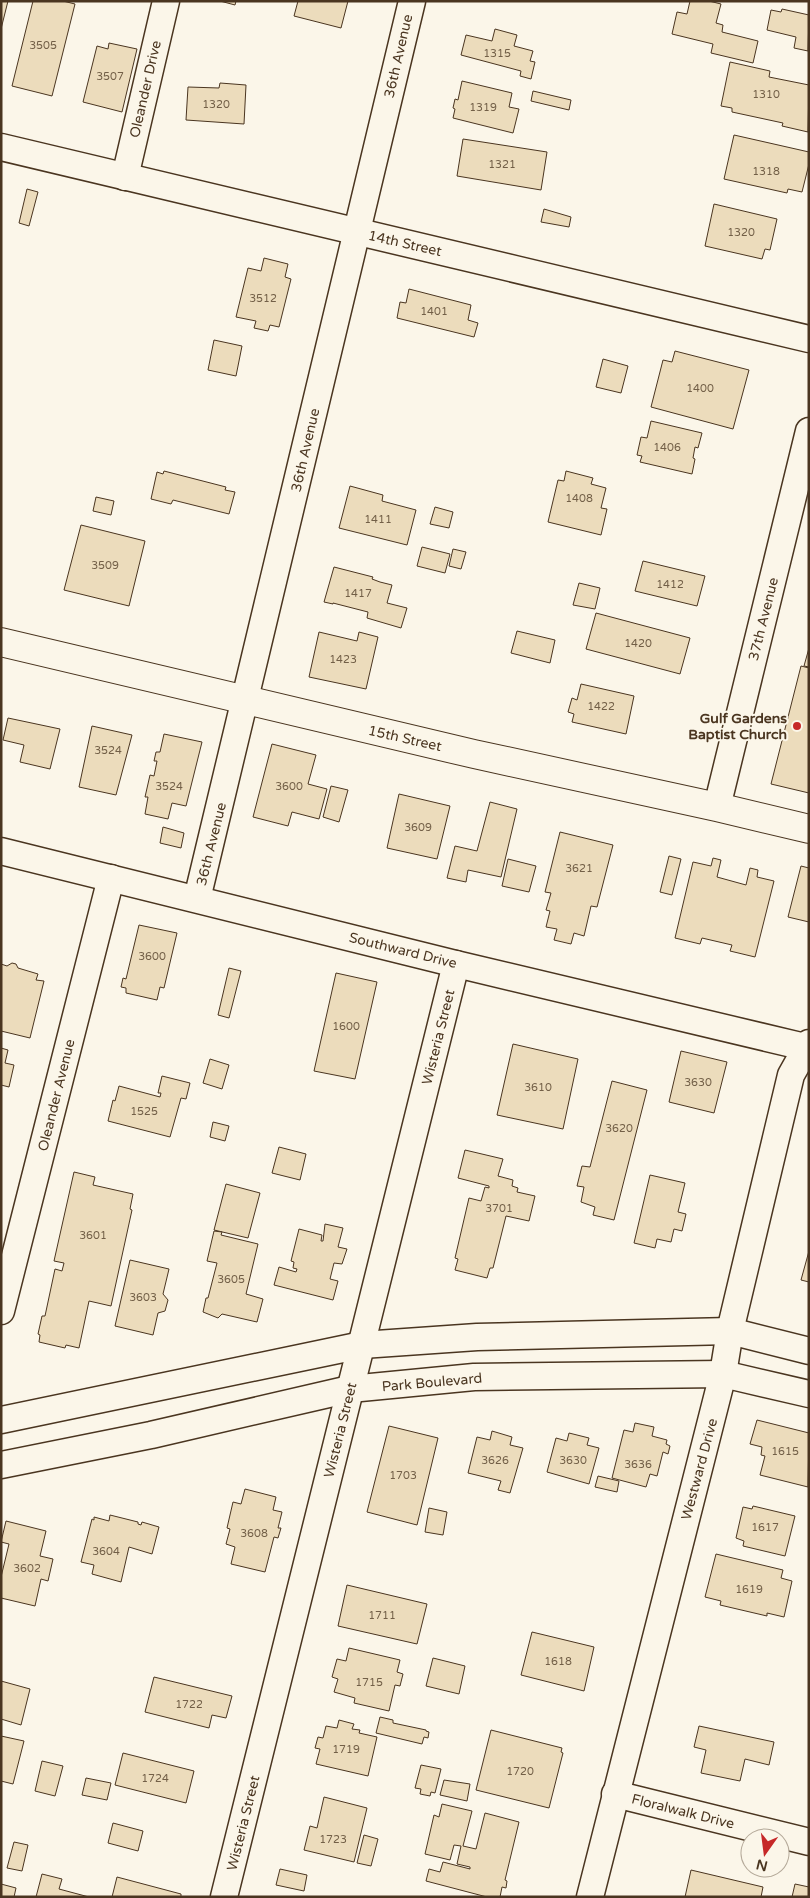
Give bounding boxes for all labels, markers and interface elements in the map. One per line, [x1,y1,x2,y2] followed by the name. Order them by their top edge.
[381,13,416,100] street label: 36th Avenue
[29,39,57,52] house number: 3505
[126,39,165,139] street label: Oleander Drive
[483,47,511,60] house number: 1315
[96,70,124,83] house number: 3507
[752,88,780,101] house number: 1310
[202,98,230,111] house number: 1320
[469,101,497,114] house number: 1319
[488,158,516,171] house number: 1321
[752,165,780,178] house number: 1318
[727,226,755,239] house number: 1320
[366,227,444,260] street label: 14th Street
[249,292,277,305] house number: 3512
[420,305,448,318] house number: 1401
[686,382,714,395] house number: 1400
[288,407,323,494] street label: 36th Avenue
[653,441,681,454] house number: 1406
[565,492,593,505] house number: 1408
[364,513,392,526] house number: 1411
[91,559,119,572] house number: 3509
[745,576,782,663] street label: 37th Avenue
[656,578,684,591] house number: 1412
[344,587,372,600] house number: 1417
[624,637,652,650] house number: 1420
[329,653,357,666] house number: 1423
[587,700,615,713] house number: 1422
[688,710,787,743] place label: Gulf Gardens Baptist Church
[791,720,803,732] marker: Gulf Gardens Baptist Church
[366,722,444,755] street label: 15th Street
[94,744,122,757] house number: 3524
[155,780,183,793] house number: 3524
[275,780,303,793] house number: 3600
[193,801,230,888] street label: 36th Avenue
[404,821,432,834] house number: 3609
[565,862,593,875] house number: 3621
[347,929,459,972] street label: Southward Drive
[138,950,166,963] house number: 3600
[418,987,459,1087] street label: Wisteria Street
[332,1020,360,1033] house number: 1600
[34,1037,79,1153] street label: Oleander Avenue
[684,1076,712,1089] house number: 3630
[524,1081,552,1094] house number: 3610
[130,1105,158,1118] house number: 1525
[605,1122,633,1135] house number: 3620
[485,1202,513,1215] house number: 3701
[79,1229,107,1242] house number: 3601
[217,1273,245,1286] house number: 3605
[129,1291,157,1304] house number: 3603
[381,1370,483,1395] street label: Park Boulevard
[320,1380,361,1480] street label: Wisteria Street
[678,1416,721,1522] street label: Westward Drive
[771,1445,799,1458] house number: 1615
[481,1454,509,1467] house number: 3626
[559,1454,587,1467] house number: 3630
[624,1458,652,1471] house number: 3636
[389,1469,417,1482] house number: 1703
[751,1521,779,1534] house number: 1617
[240,1527,268,1540] house number: 3608
[92,1545,120,1558] house number: 3604
[13,1562,41,1575] house number: 3602
[735,1583,763,1596] house number: 1619
[368,1609,396,1622] house number: 1711
[544,1655,572,1668] house number: 1618
[355,1676,383,1689] house number: 1715
[175,1698,203,1711] house number: 1722
[332,1743,360,1756] house number: 1719
[506,1765,534,1778] house number: 1720
[141,1772,169,1785] house number: 1724
[223,1773,264,1873] street label: Wisteria Street
[630,1791,736,1832] street label: Floralwalk Drive
[740,1828,790,1878] north arrow
[319,1833,347,1846] house number: 1723
[754,1856,769,1875] text: N

